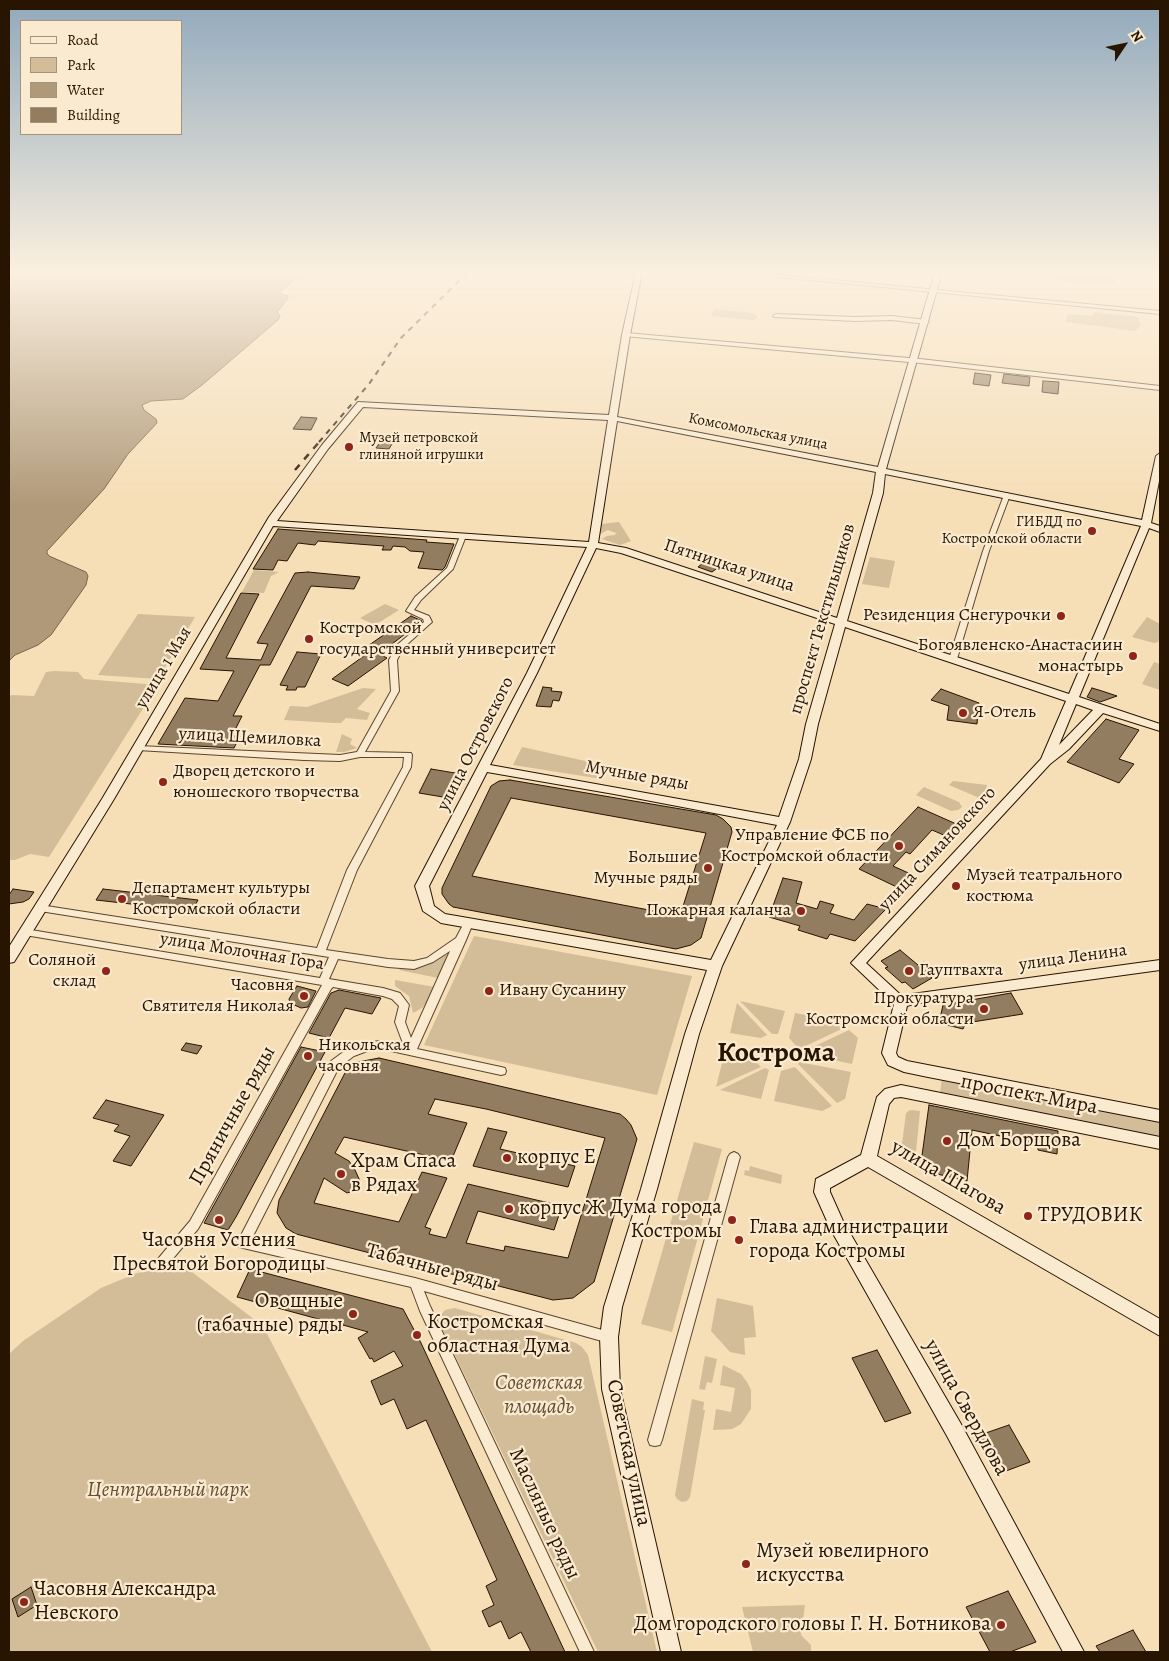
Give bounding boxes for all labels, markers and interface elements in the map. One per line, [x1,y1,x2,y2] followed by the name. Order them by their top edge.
[20,20,182,135] legend
[1099,20,1149,70] north arrow
[1126,27,1148,46] text: N
[67,30,98,50] text: Road
[67,55,95,75] text: Park
[67,80,104,100] text: Water
[67,105,120,125] text: Building
[687,410,829,454] street label: Комсомольская улица
[359,429,484,464] place label: Музей петровской глиняной игрушки
[343,441,355,453] marker: Музей петровской глиняной игрушки
[941,513,1082,548] place label: ГИБДД по Костромской области
[785,521,861,717] street label: проспект Текстильщиков
[1086,525,1098,537] marker: ГИБДД по Костромской области
[661,535,797,597] street label: Пятницкая улица
[863,605,1051,627] place label: Резиденция Снегурочки
[1055,610,1067,622] marker: Резиденция Снегурочки
[319,618,556,660] place label: Костромской государственный университет
[131,623,197,713] street label: улица 1 Мая
[303,633,315,645] marker: Костромской государственный университет
[918,635,1123,678] place label: Богоявленско-Анастасиин монастырь
[1127,650,1139,662] marker: Богоявленско-Анастасиин монастырь
[433,673,519,815] street label: улица Островского
[973,702,1036,724] place label: Я-Отель
[957,707,969,719] marker: Я-Отель
[178,723,322,753] street label: улица Щемиловка
[584,756,690,796] street label: Мучные ряды
[173,761,359,804] place label: Дворец детского и юношеского творчества
[157,776,169,788] marker: Дворец детского и юношеского творчества
[875,782,1001,916] street label: улица Симановского
[720,825,889,868] place label: Управление ФСБ по Костромской области
[893,840,905,852] marker: Управление ФСБ по Костромской области
[593,847,698,890] place label: Большие Мучные ряды
[702,862,714,874] marker: Большие Мучные ряды
[966,865,1122,908] place label: Музей театрального костюма
[132,878,310,921] place label: Департамент культуры Костромской области
[950,880,962,892] marker: Музей театрального костюма
[116,893,128,905] marker: Департамент культуры Костромской области
[646,900,791,922] place label: Пожарная каланча
[795,905,807,917] marker: Пожарная каланча
[158,928,326,976] street label: улица Молочная Гора
[1018,940,1128,976] street label: улица Ленина
[28,950,96,992] place label: Соляной склад
[919,960,1003,982] place label: Гауптвахта
[100,965,112,977] marker: Соляной склад
[903,965,915,977] marker: Гауптвахта
[142,975,294,1018] place label: Часовня Святителя Николая
[499,980,626,1002] place label: Ивану Сусанину
[483,985,495,997] marker: Ивану Сусанину
[805,988,974,1030] place label: Прокуратура Костромской области
[298,990,310,1002] marker: Часовня Святителя Николая
[978,1003,990,1015] marker: Прокуратура Костромской области
[318,1035,411,1078] place label: Никольская часовня
[717,1037,835,1071] district label: Кострома
[184,1042,282,1190] street label: Пряничные ряды
[302,1050,314,1062] marker: Никольская часовня
[958,1069,1100,1121] street label: проспект Мира
[957,1128,1081,1154] place label: Дом Борщова
[886,1135,1010,1221] street label: улица Шагова
[941,1135,953,1147] marker: Дом Борщова
[517,1145,596,1171] place label: корпус Е
[351,1149,456,1199] place label: Храм Спаса в Рядах
[501,1152,513,1164] marker: корпус Е
[335,1168,347,1180] marker: Храм Спаса в Рядах
[610,1195,722,1245] place label: Дума города Костромы
[519,1196,605,1222] place label: корпус Ж
[503,1203,515,1215] marker: корпус Ж
[1038,1203,1142,1229] place label: ТРУДОВИК
[1022,1210,1034,1222] marker: ТРУДОВИК
[213,1214,225,1226] marker: Часовня Успения Пресвятой Богородицы
[726,1214,738,1226] marker: Дума города Костромы
[749,1215,949,1265] place label: Глава администрации города Костромы
[112,1228,326,1278] place label: Часовня Успения Пресвятой Богородицы
[733,1234,745,1246] marker: Глава администрации города Костромы
[363,1238,501,1298] street label: Табачные ряды
[197,1289,343,1339] place label: Овощные (табачные) ряды
[347,1308,359,1320] marker: Овощные (табачные) ряды
[427,1310,570,1360] place label: Костромская областная Дума
[411,1329,423,1341] marker: Костромская областная Дума
[918,1335,1014,1481] street label: улица Свердлова
[495,1371,583,1421] park label: Советская площадь
[600,1377,656,1529] street label: Советская улица
[503,1444,585,1584] street label: Масляные ряды
[87,1478,249,1504] park label: Центральный парк
[756,1539,929,1589] place label: Музей ювелирного искусства
[740,1558,752,1570] marker: Музей ювелирного искусства
[34,1577,216,1627] place label: Часовня Александра Невского
[18,1596,30,1608] marker: Часовня Александра Невского
[634,1612,991,1638] place label: Дом городского головы Г. Н. Ботникова
[995,1619,1007,1631] marker: Дом городского головы Г. Н. Ботникова

